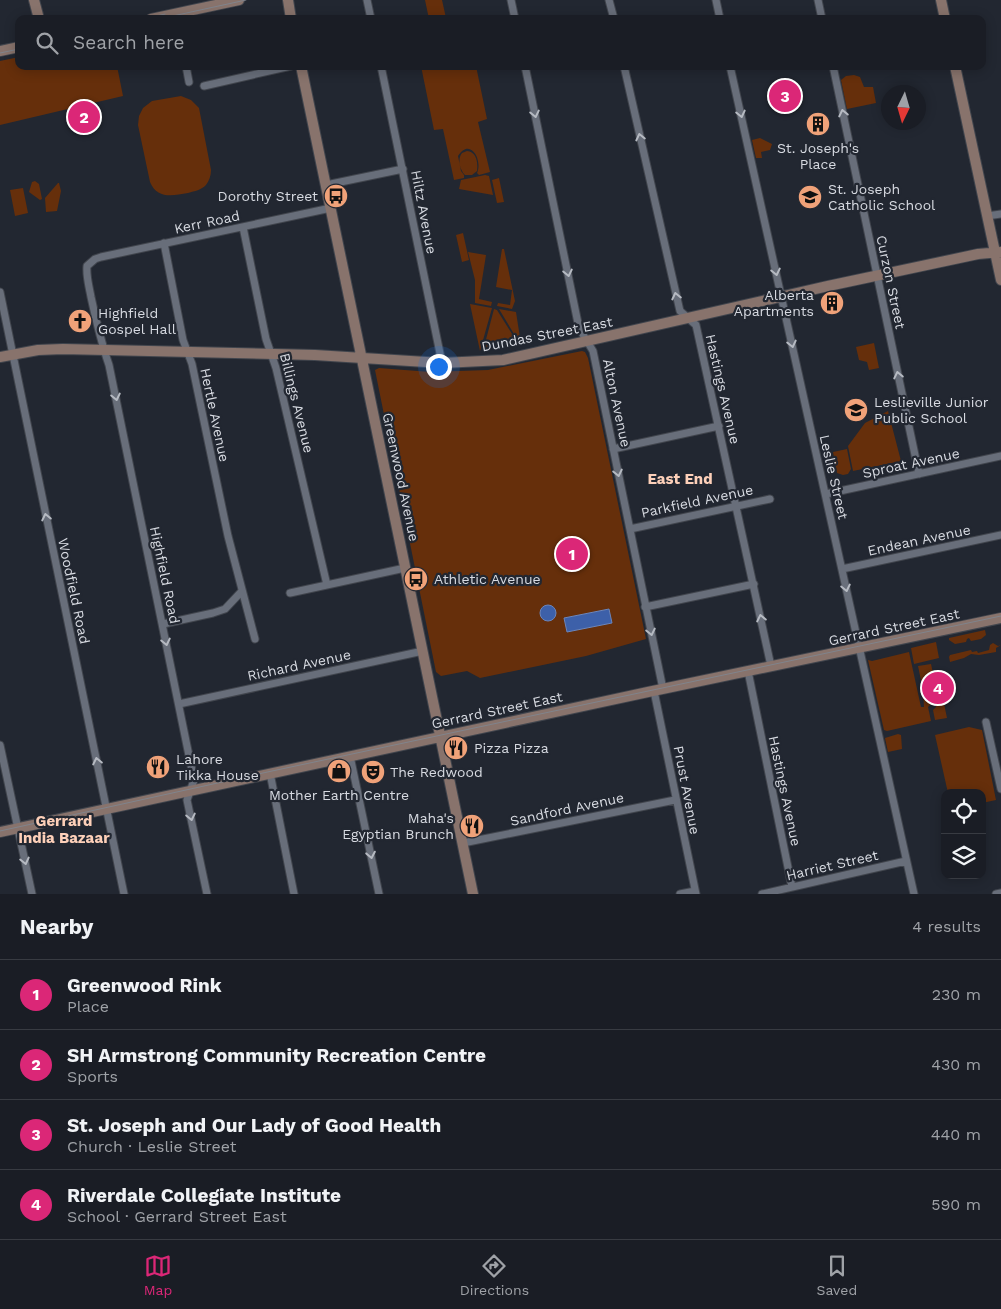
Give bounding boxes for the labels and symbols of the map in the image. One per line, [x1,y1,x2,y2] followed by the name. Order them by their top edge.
[769,77,801,115] pin: 3
[881,85,926,130] north arrow
[68,98,100,136] pin: 2
[735,109,746,118] one-way arrow
[838,109,848,118] one-way arrow
[529,110,540,118] one-way arrow
[805,111,831,137] building icon: St. Joseph's Place
[635,133,646,142] one-way arrow
[777,140,859,172] place label: St. Joseph's Place
[408,169,440,255] street label: Hiltz Avenue
[828,181,936,213] place label: St. Joseph Catholic School
[323,183,349,209] bus stop icon: Dorothy Street
[797,184,823,210] school or university icon: St. Joseph Catholic School
[218,188,318,204] place label: Dorothy Street
[173,207,241,237] street label: Kerr Road
[873,234,909,330] street label: Curzon Street
[770,268,781,277] one-way arrow
[562,269,573,278] one-way arrow
[734,287,814,319] place label: Alberta Apartments
[819,290,845,316] building icon: Alberta Apartments
[671,291,682,300] one-way arrow
[98,305,177,337] place label: Highfield Gospel Hall
[67,308,93,334] church icon: Highfield Gospel Hall
[480,313,614,355] street label: Dundas Street East
[703,332,743,446] street label: Hastings Avenue
[786,340,797,349] one-way arrow
[277,351,317,455] street label: Billings Avenue
[426,354,452,380] your location
[600,357,634,449] street label: Alton Avenue
[197,367,233,463] street label: Hertle Avenue
[893,370,904,379] one-way arrow
[110,392,120,401] one-way arrow
[874,394,989,426] place label: Leslieville Junior Public School
[843,397,869,423] school or university icon: Leslieville Junior Public School
[380,411,422,543] street label: Greenwood Avenue
[816,433,852,521] street label: Leslie Street
[861,445,961,481] street label: Sproat Avenue
[612,468,623,477] one-way arrow
[647,470,713,488] district label: East End
[639,481,755,521] street label: Parkfield Avenue
[41,512,52,521] one-way arrow
[866,521,972,559] street label: Endean Avenue
[147,525,183,625] street label: Highfield Road
[556,535,588,573] pin: 1
[55,537,93,645] street label: Woodfield Road
[403,566,429,592] bus stop icon: Athletic Avenue
[434,571,541,587] place label: Athletic Avenue
[840,584,851,593] one-way arrow
[827,605,961,649] street label: Gerrard Street East
[756,614,767,623] one-way arrow
[645,627,656,636] one-way arrow
[161,637,171,646] one-way arrow
[246,646,352,684] street label: Richard Avenue
[922,669,954,707] pin: 4
[430,688,564,732] street label: Gerrard Street East
[765,734,805,848] street label: Hastings Avenue
[443,735,469,761] restaurant icon: Pizza Pizza
[474,740,549,756] place label: Pizza Pizza
[671,744,703,836] street label: Prust Avenue
[176,751,259,783] place label: Lahore Tikka House
[145,754,171,780] restaurant icon: Lahore Tikka House
[92,757,103,766] one-way arrow
[326,758,352,784] shop icon: Mother Earth Centre
[360,759,386,785] theatre icon: The Redwood
[390,764,483,780] place label: The Redwood
[269,787,409,803] place label: Mother Earth Centre
[509,789,625,829] street label: Sandford Avenue
[342,810,454,842] place label: Maha's Egyptian Brunch
[18,812,110,847] district label: Gerrard India Bazaar
[185,813,196,822] one-way arrow
[459,813,485,839] restaurant icon: Maha's Egyptian Brunch
[784,847,880,883] street label: Harriet Street
[365,851,376,860] one-way arrow
[19,857,30,866] one-way arrow

